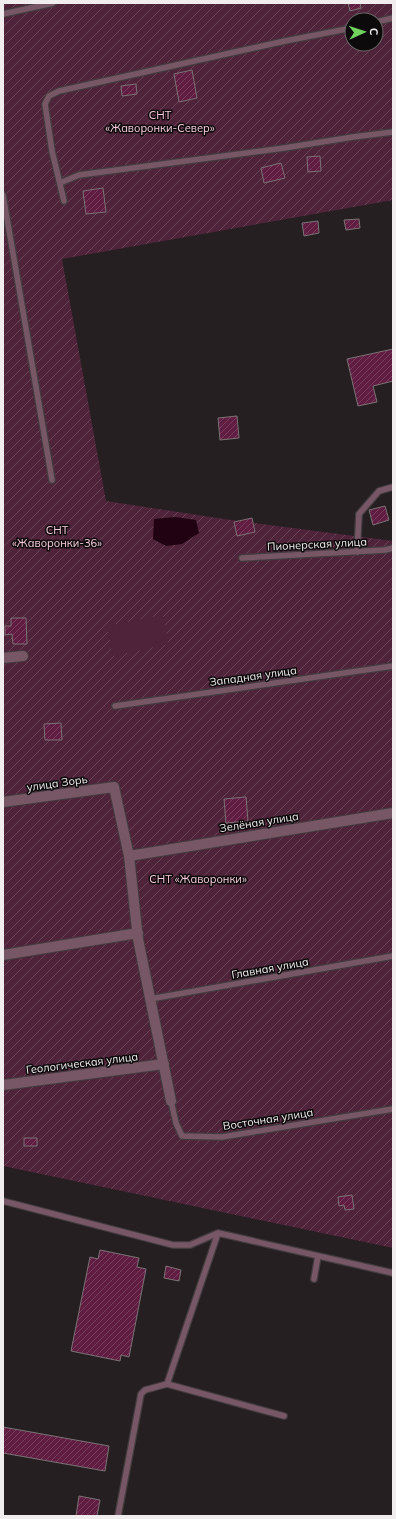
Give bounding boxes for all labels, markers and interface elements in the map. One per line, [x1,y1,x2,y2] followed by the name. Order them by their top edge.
[344,12,384,52] north arrow
[367,27,381,36] text: С
[105,108,215,135] park label: СНТ «Жаворонки-Север»
[12,523,102,550] park label: СНТ «Жаворонки-36»
[267,534,367,554] street label: Пионерская улица
[208,663,298,689] street label: Западная улица
[26,772,88,794] street label: улица Зорь
[218,809,300,835] street label: Зелёная улица
[149,872,247,886] park label: СНТ «Жаворонки»
[230,954,310,982] street label: Главная улица
[25,1049,139,1077] street label: Геологическая улица
[222,1105,314,1133] street label: Восточная улица

